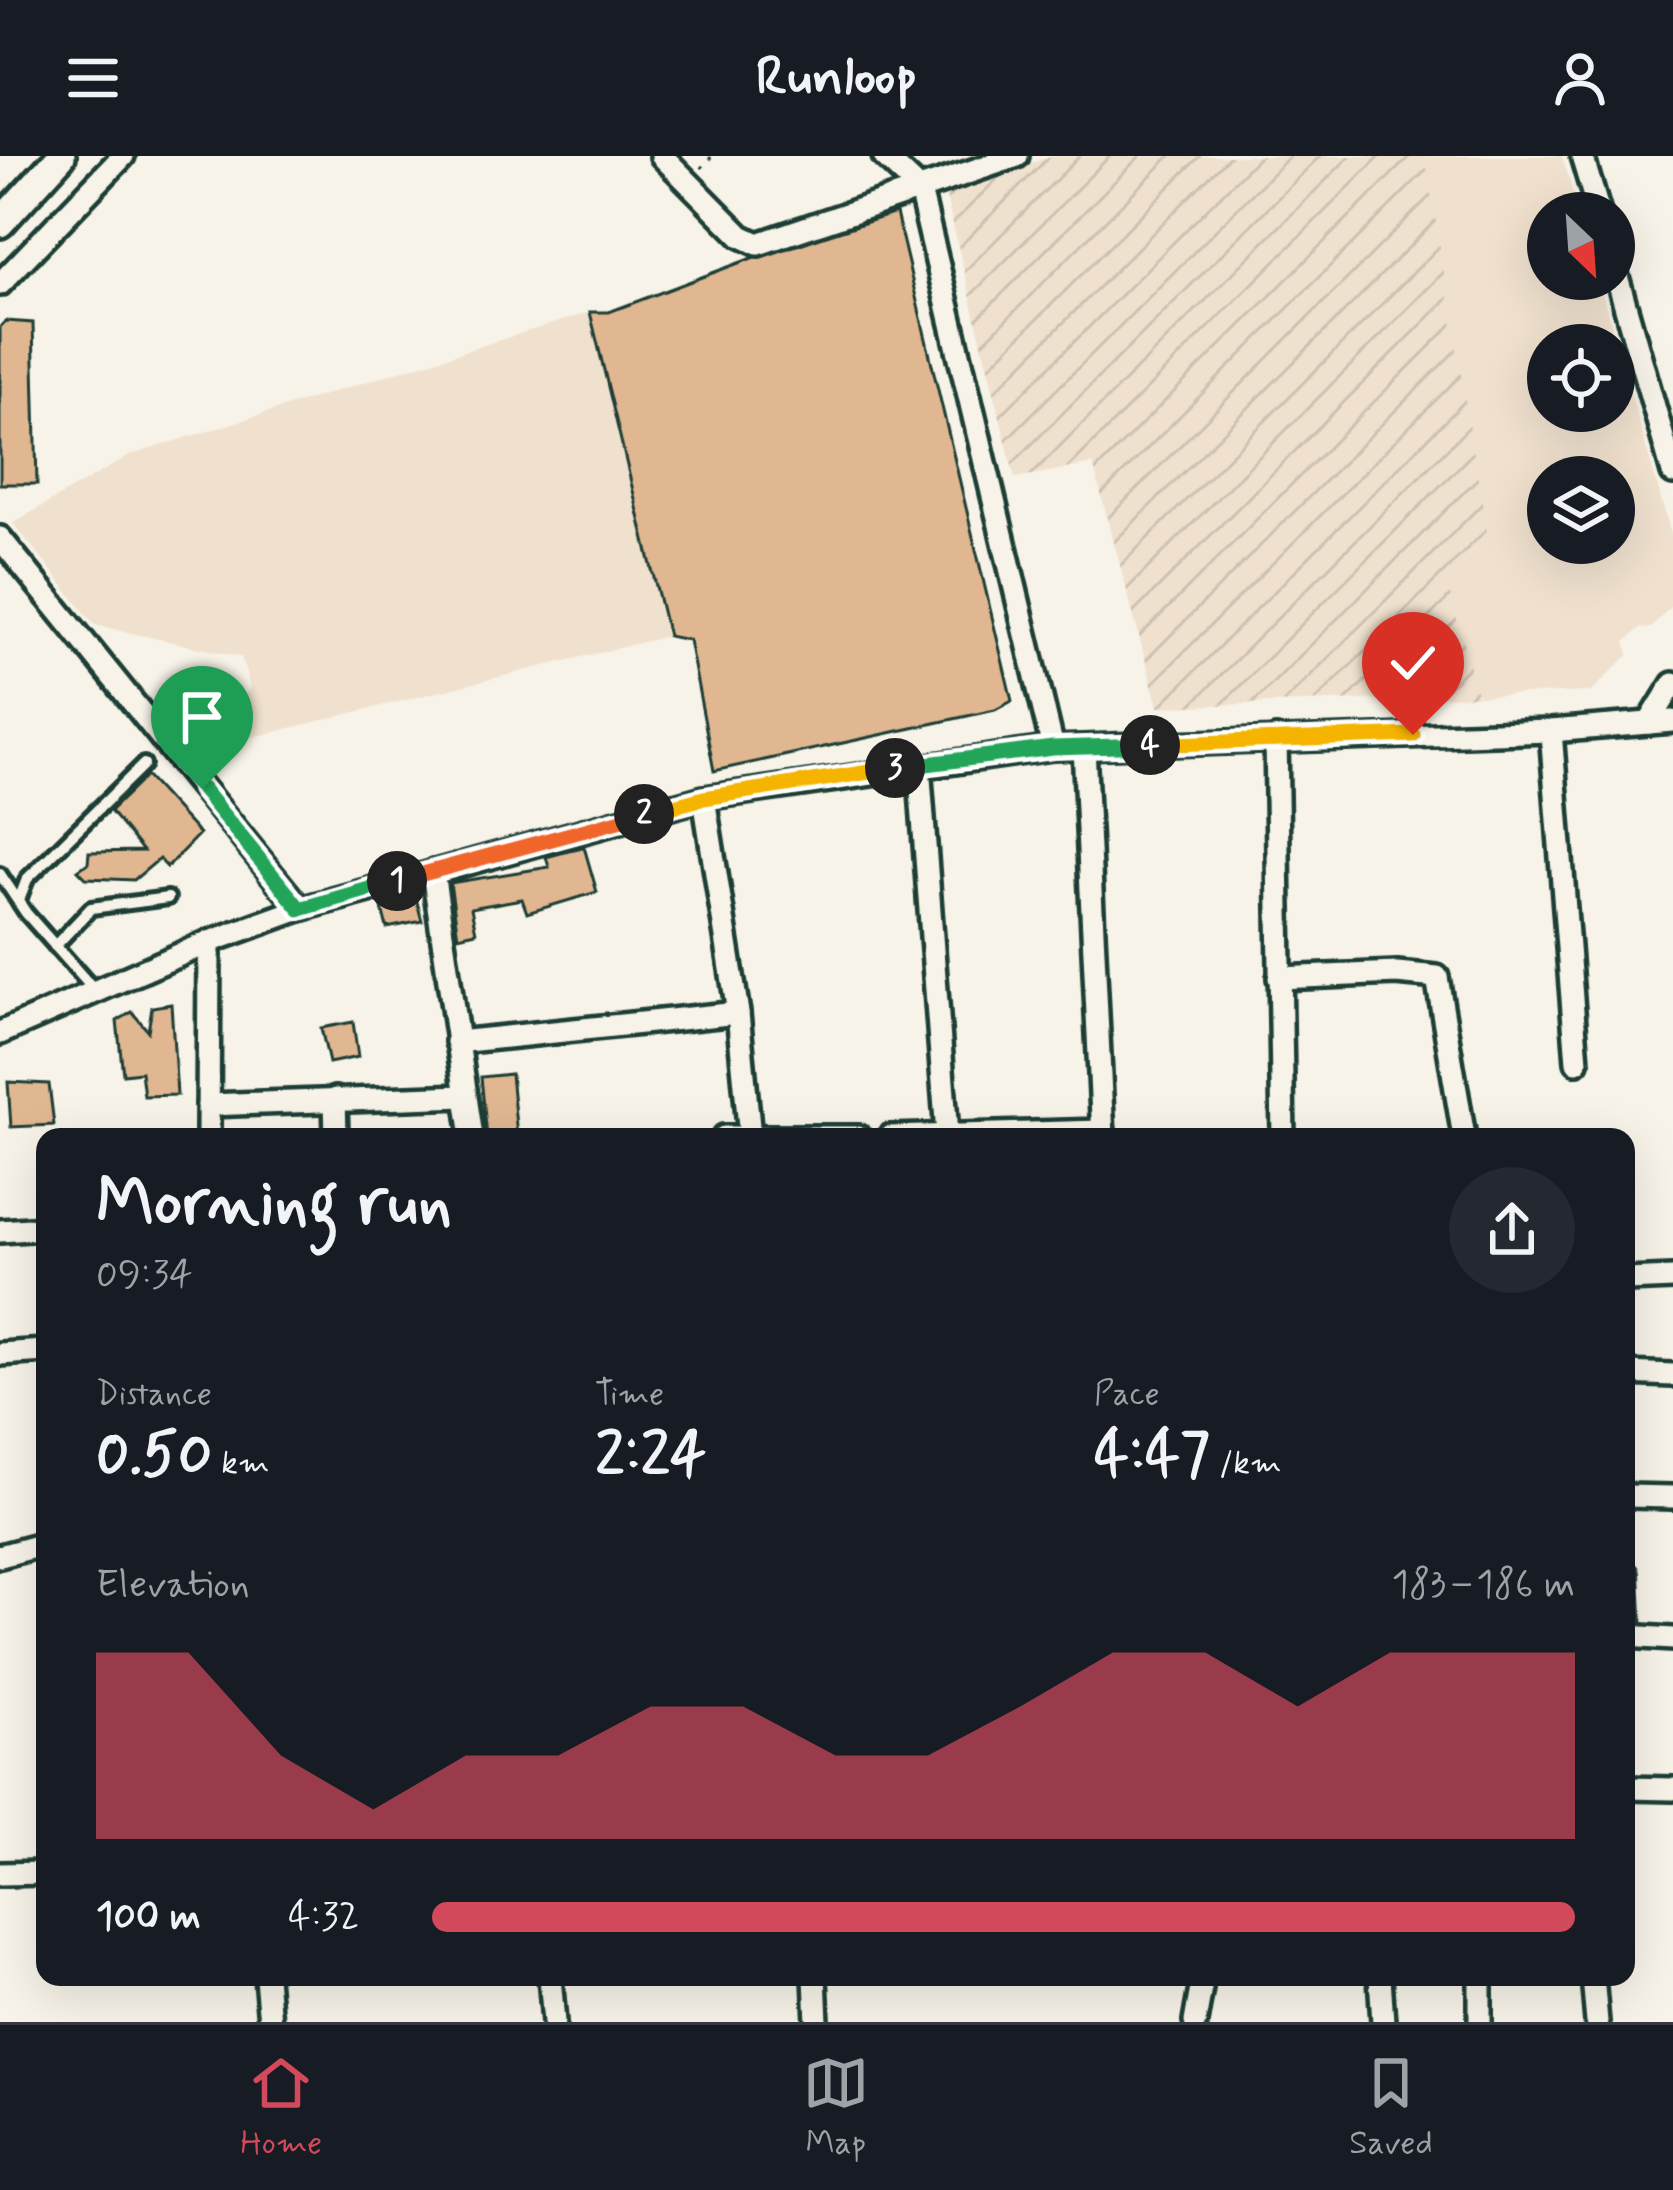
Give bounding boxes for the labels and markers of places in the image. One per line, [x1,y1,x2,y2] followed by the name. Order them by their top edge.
[1362,612,1464,735] pin
[151,666,253,789] pin
[1120,715,1180,775] pin: 4
[865,738,925,798] pin: 3
[614,784,674,844] pin: 2
[367,851,427,911] pin: 1

